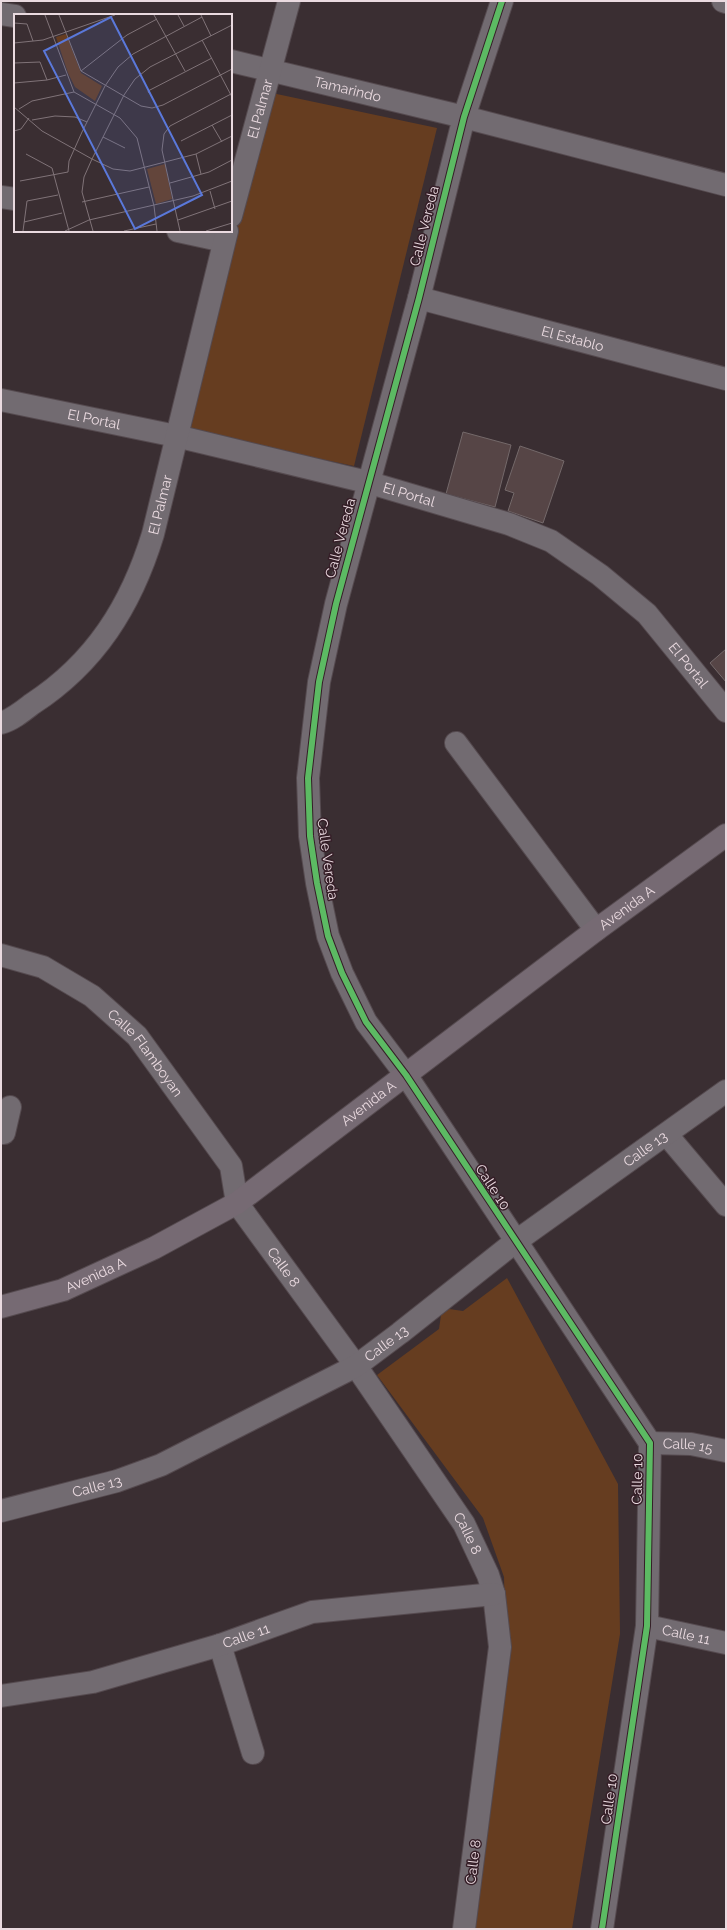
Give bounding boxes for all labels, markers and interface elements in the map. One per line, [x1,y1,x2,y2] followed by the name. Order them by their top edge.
[14,14,232,232] inset map
[313,73,383,105] street label: Tamarindo
[244,77,276,140] street label: El Palmar
[406,184,442,268] street label: Calle Vereda
[540,323,606,354] street label: El Establo
[66,406,122,432] street label: El Portal
[145,473,175,536] street label: El Palmar
[381,479,437,510] street label: El Portal
[322,496,358,580] street label: Calle Vereda
[665,639,712,691] street label: El Portal
[314,817,342,901] street label: Calle Vereda
[596,882,658,933] street label: Avenida A
[104,1006,186,1100] street label: Calle Flamboyan
[338,1077,399,1129] street label: Avenida A
[620,1128,670,1170] street label: Calle 13
[472,1161,514,1213] street label: Calle 10
[264,1244,303,1290] street label: Calle 8
[63,1254,129,1296] street label: Avenida A
[361,1322,411,1365] street label: Calle 13
[663,1435,715,1456] street label: Calle 15
[629,1453,645,1505] street label: Calle 10
[71,1472,124,1500] street label: Calle 13
[450,1509,485,1557] street label: Calle 8
[220,1620,272,1651] street label: Calle 11
[661,1621,712,1647] street label: Calle 11
[598,1773,620,1825] street label: Calle 10
[462,1839,484,1885] street label: Calle 8

